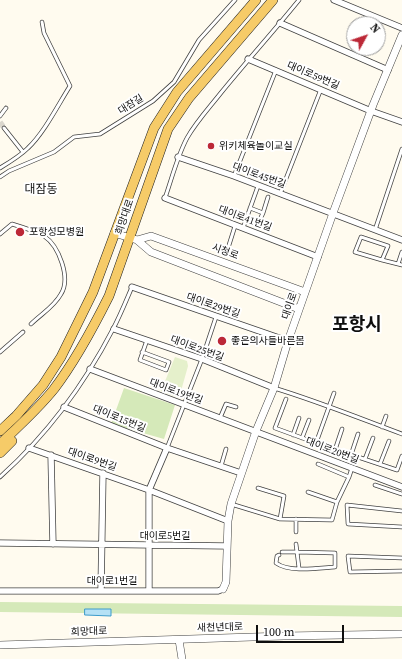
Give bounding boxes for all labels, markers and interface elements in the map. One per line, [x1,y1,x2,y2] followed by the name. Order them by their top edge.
[346,16,386,56] north arrow
[366,21,383,36] text: N
[285,60,341,92] street label: 대이로59번길
[116,93,146,117] street label: 대잠길
[219,140,293,152] place label: 위키체육놀이교실
[206,141,216,151] marker: 위키체육놀이교실
[231,161,287,191] street label: 대이로45번길
[24,183,58,197] district label: 대잠동
[113,198,137,236] street label: 희망대로
[217,204,273,234] street label: 대이로41번길
[14,226,26,238] marker: 포항성모병원
[29,226,84,238] place label: 포항성모병원
[210,242,240,262] street label: 시청로
[185,291,241,321] street label: 대이로29번길
[280,291,300,321] street label: 대이로
[332,314,382,336] district label: 포항시
[169,334,225,364] street label: 대이로25번길
[216,335,228,347] marker: 좋은의사들바른몸
[231,335,305,347] place label: 좋은의사들바른몸
[148,377,204,407] street label: 대이로19번길
[91,403,147,435] street label: 대이로15번길
[304,435,360,467] street label: 대이로20번길
[66,446,118,474] street label: 대이로9번길
[140,530,190,542] street label: 대이로5번길
[87,575,137,587] street label: 대이로1번길
[258,617,346,643] scale bar
[197,621,243,635] street label: 새천년대로
[263,624,295,640] text: 100 m
[70,625,108,639] street label: 희망대로

